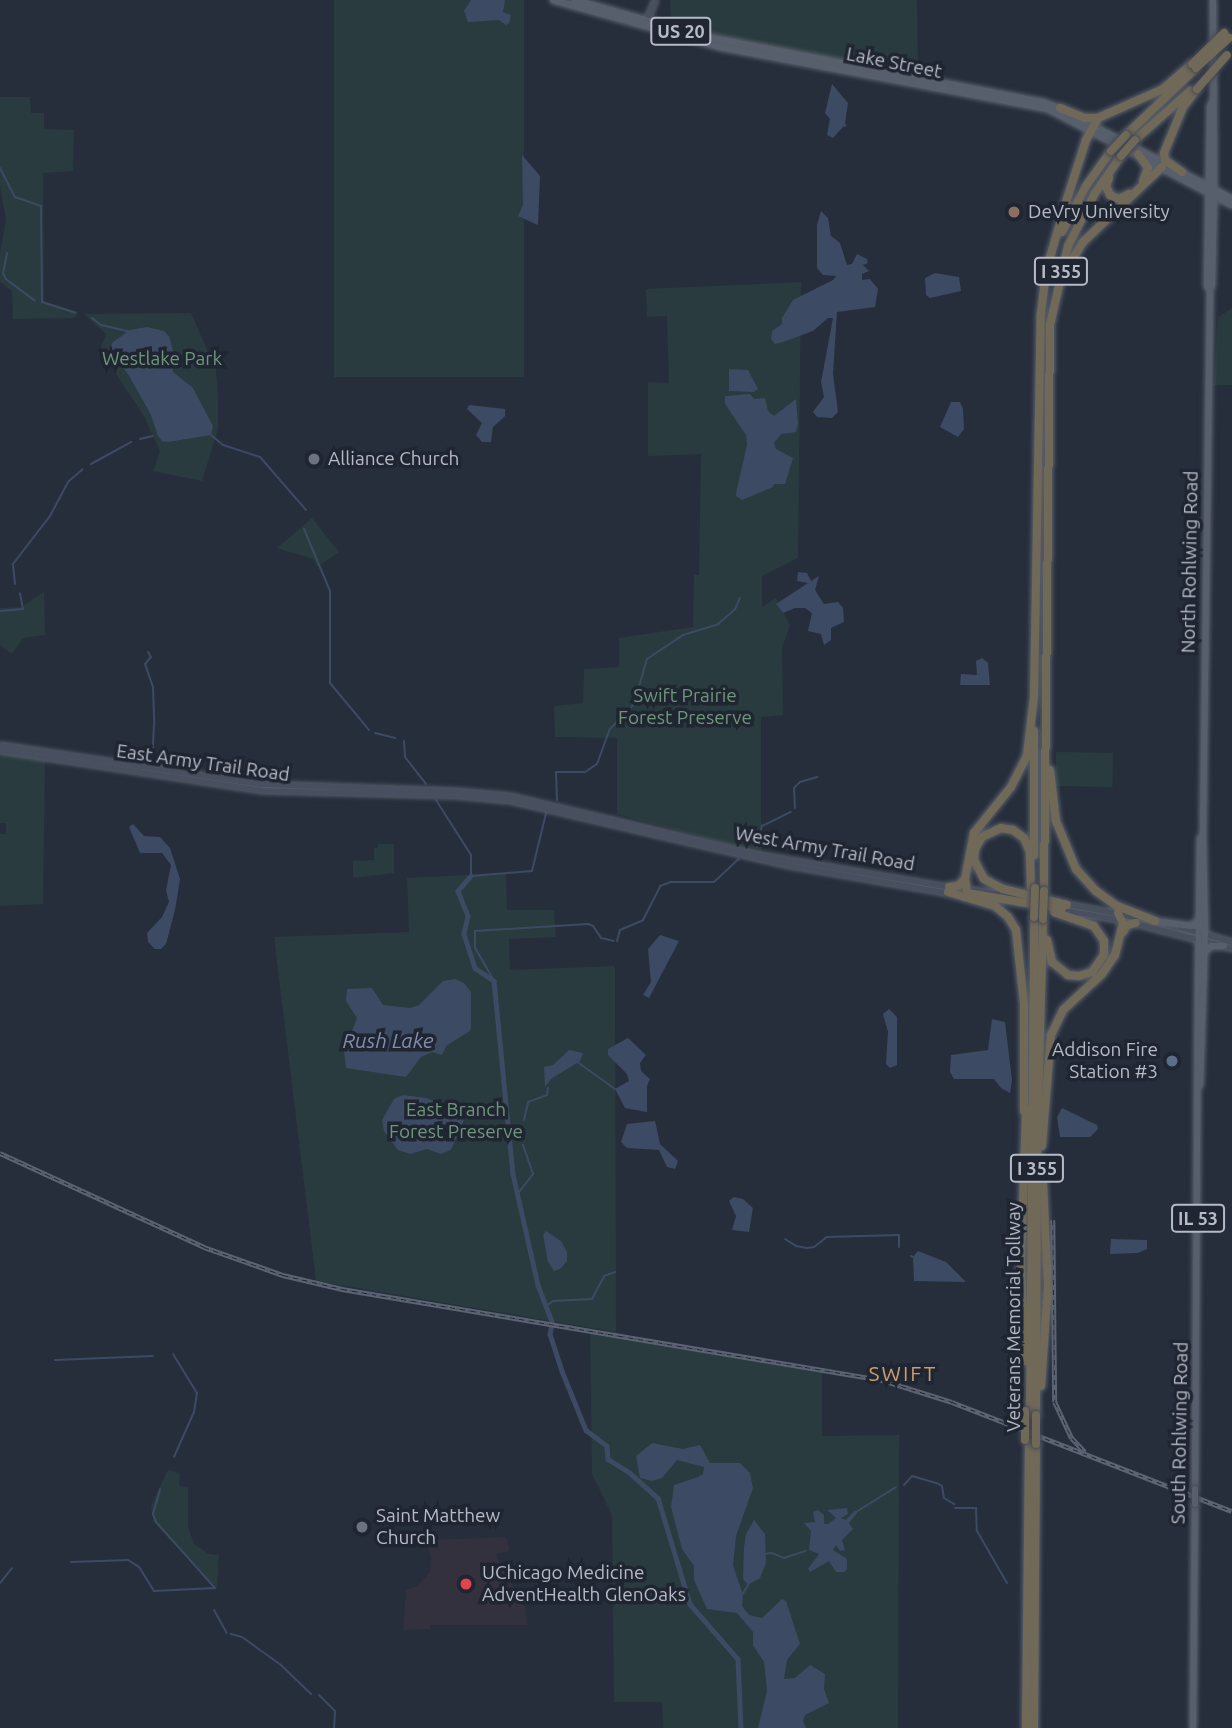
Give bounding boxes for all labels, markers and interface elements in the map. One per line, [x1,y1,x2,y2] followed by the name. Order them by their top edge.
[650,16,712,46] road number: US 20
[844,43,944,83] street label: Lake Street
[1028,201,1170,223] place label: DeVry University
[1006,204,1022,220] marker: DeVry University
[1033,256,1089,286] road number: I 355
[102,348,222,370] park label: Westlake Park
[328,448,459,470] place label: Alliance Church
[306,451,322,467] marker: Alliance Church
[1177,471,1203,653] street label: North Rohlwing Road
[618,685,752,729] park label: Swift Prairie Forest Preserve
[115,740,291,786] street label: East Army Trail Road
[733,822,917,876] street label: West Army Trail Road
[342,1027,434,1053] water label: Rush Lake
[1052,1039,1158,1083] place label: Addison Fire Station #3
[1164,1053,1180,1069] marker: Addison Fire Station #3
[389,1099,523,1143] park label: East Branch Forest Preserve
[1009,1154,1065,1182] road number: I 355
[1003,1202,1025,1432] street label: Veterans Memorial Tollway
[1170,1204,1226,1232] road number: IL 53
[1167,1342,1193,1524] street label: South Rohlwing Road
[869,1360,937,1386] district label: SWIFT
[376,1505,500,1549] place label: Saint Matthew Church
[354,1519,370,1535] marker: Saint Matthew Church
[482,1562,686,1606] place label: UChicago Medicine AdventHealth GlenOaks
[456,1574,476,1594] marker: UChicago Medicine AdventHealth GlenOaks

